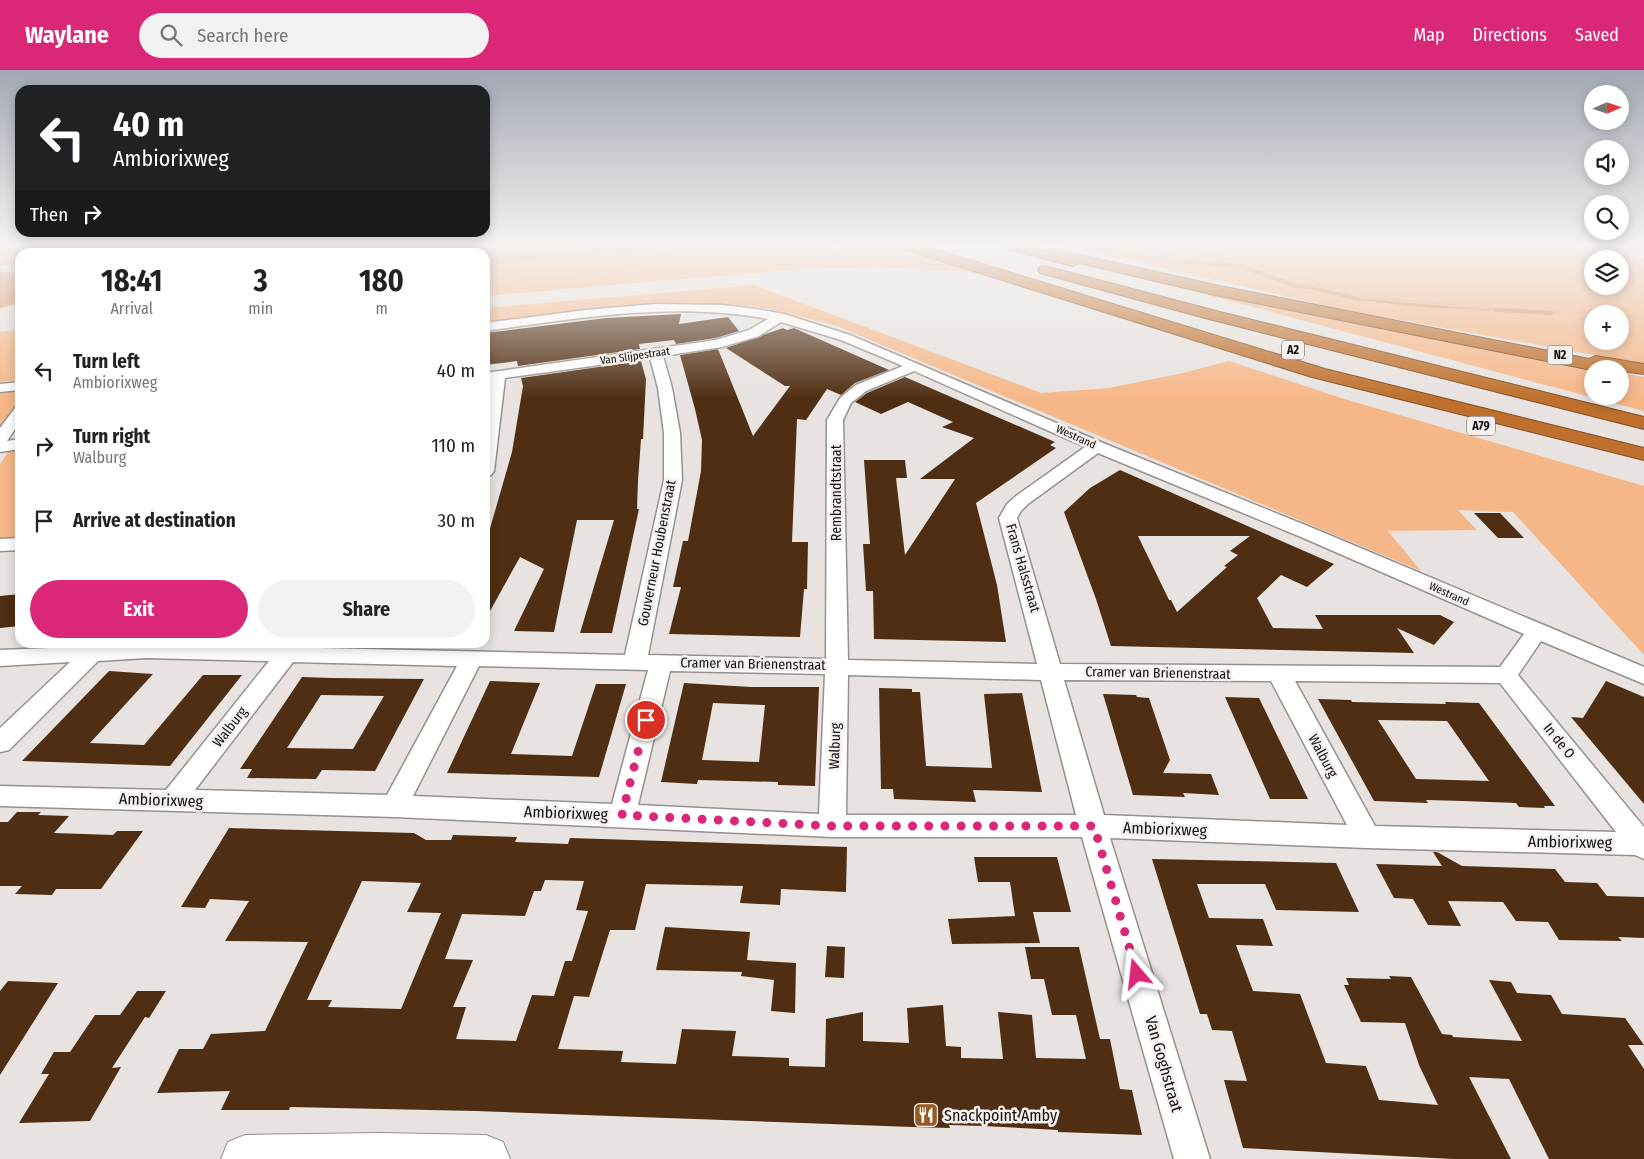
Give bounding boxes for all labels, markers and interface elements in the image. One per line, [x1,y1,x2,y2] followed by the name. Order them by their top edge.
[139,13,489,58] search box
[25,21,109,49] text: Waylane
[157,21,185,49] icon: search
[197,24,288,47] text: Search here
[1413,24,1445,46] text: Map
[1473,24,1547,46] text: Directions
[1575,24,1619,46] text: Saved
[1584,85,1629,130] north arrow
[1584,85,1629,405] map controls
[113,103,184,145] text: 40 m
[30,105,95,170] icon: left
[1584,140,1629,185] button: sound
[113,145,229,172] text: Ambiorixweg
[1584,195,1629,240] button: search
[78,200,106,228] icon: right
[30,203,68,226] text: Then
[1584,250,1629,295] button: layers
[101,263,162,299] text: 18:41
[254,263,268,299] text: 3
[359,263,404,299] text: 180
[110,299,153,318] text: Arrival
[248,299,273,318] text: min
[375,299,388,318] text: m
[1584,305,1629,350] button: +
[1282,340,1304,360] road number: A2
[599,345,671,367] street label: Van Slijpestraat
[1548,346,1572,364] road number: N2
[73,350,140,373] text: Turn left
[30,357,58,385] icon: left
[437,359,475,382] text: 40 m
[1584,360,1629,405] button: −
[73,373,157,392] text: Ambiorixweg
[1467,416,1495,436] road number: A79
[1054,422,1098,452] street label: Westrand
[73,425,150,448] text: Turn right
[30,432,58,460] icon: right
[431,434,475,457] text: 110 m
[828,444,845,541] street label: Rembrandtstraat
[73,448,126,467] text: Walburg
[634,478,680,628] street label: Gouverneur Houbenstraat
[30,507,58,535] icon: arrive
[73,509,236,532] text: Arrive at destination
[437,509,475,532] text: 30 m
[1002,522,1044,615] street label: Frans Halsstraat
[1427,579,1471,609] street label: Westrand
[30,580,248,638] button: Exit
[258,580,475,638] button: Share
[680,654,826,674] street label: Cramer van Brienenstraat
[1085,663,1231,683] street label: Cramer van Brienenstraat
[625,699,667,741] pin
[209,703,251,751] street label: Walburg
[632,706,660,734] icon: arrive
[1540,720,1579,762] street label: In de O
[826,722,844,770] street label: Walburg
[1305,731,1342,781] street label: Walburg
[119,789,204,811] street label: Ambiorixweg
[524,802,609,824] street label: Ambiorixweg
[1123,818,1208,840] street label: Ambiorixweg
[1528,832,1613,852] street label: Ambiorixweg
[1110,947,1162,999] position arrow
[1141,1014,1187,1115] street label: Van Goghstraat
[913,1102,939,1128] restaurant icon: Snackpoint Amby
[944,1106,1058,1125] place label: Snackpoint Amby

